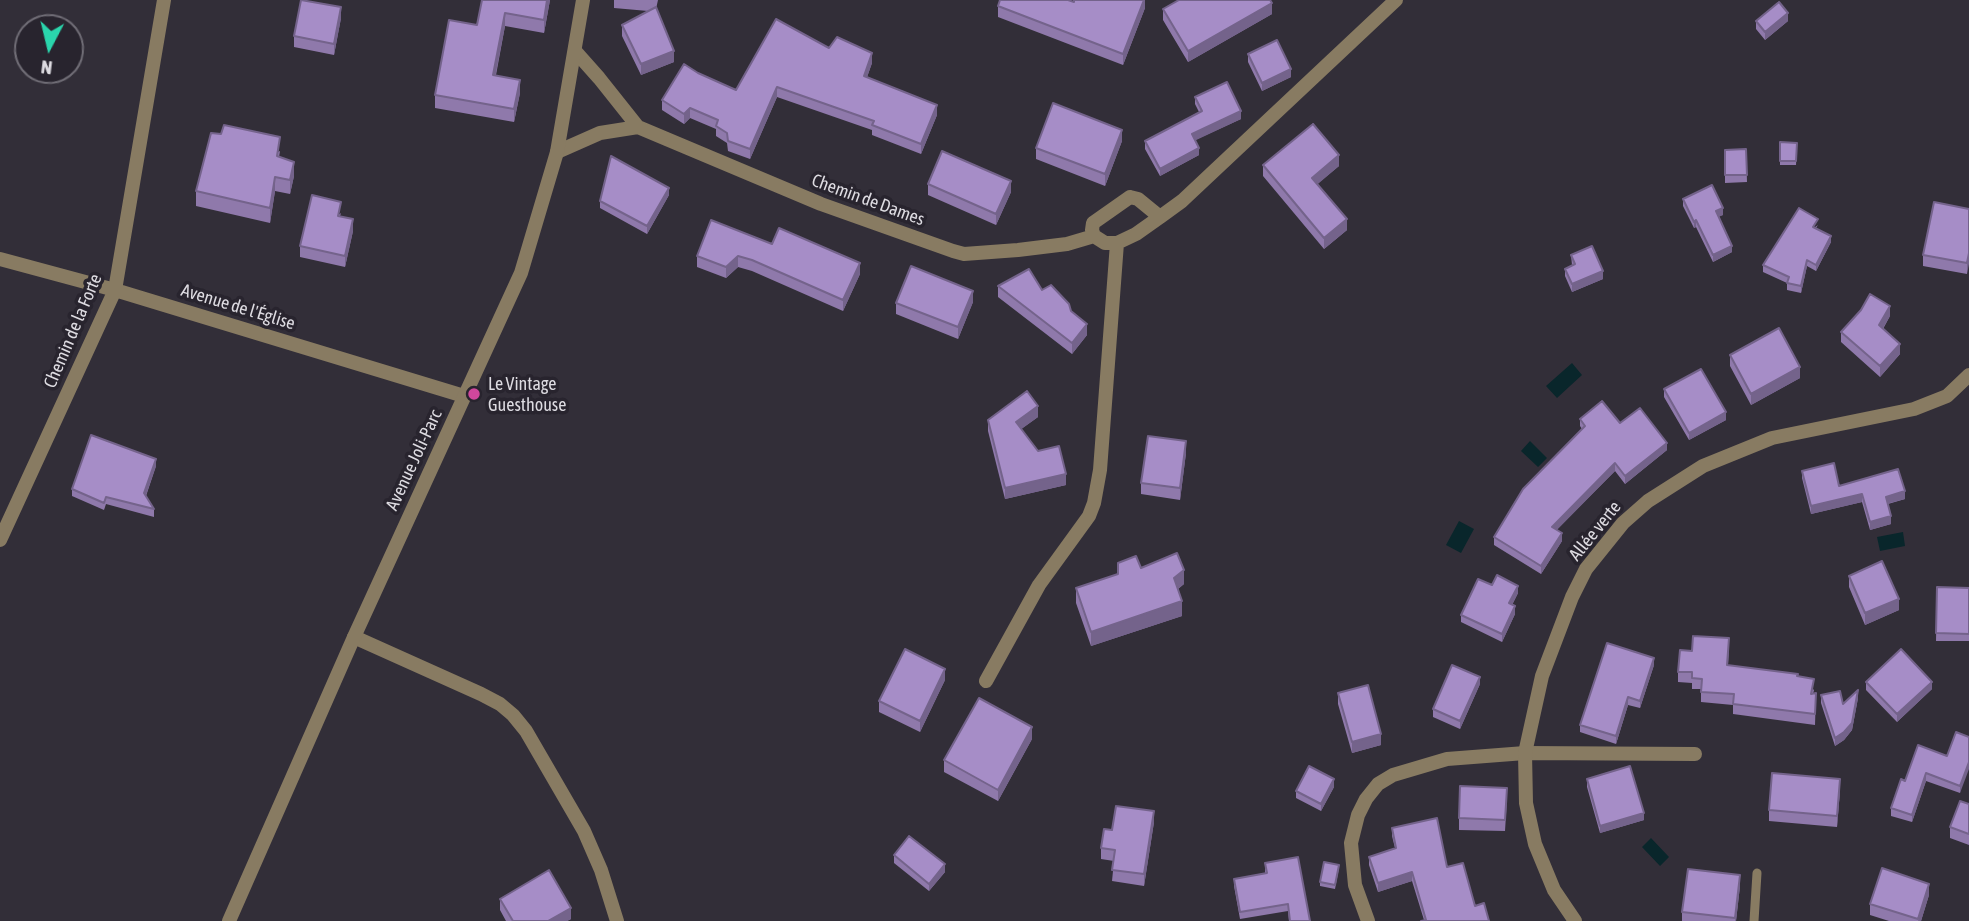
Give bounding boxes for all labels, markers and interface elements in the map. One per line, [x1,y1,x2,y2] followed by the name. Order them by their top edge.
[14,14,84,84] north arrow
[40,56,54,79] text: N
[809,170,927,230] street label: Chemin de Dames
[39,271,107,391] street label: Chemin de la Forte
[178,279,298,335] street label: Avenue de l'Église
[488,373,566,416] place label: Le Vintage Guesthouse
[466,386,482,402] marker: Le Vintage Guesthouse
[381,406,447,514] street label: Avenue Joli-Parc
[1564,497,1626,565] street label: Allée verte

